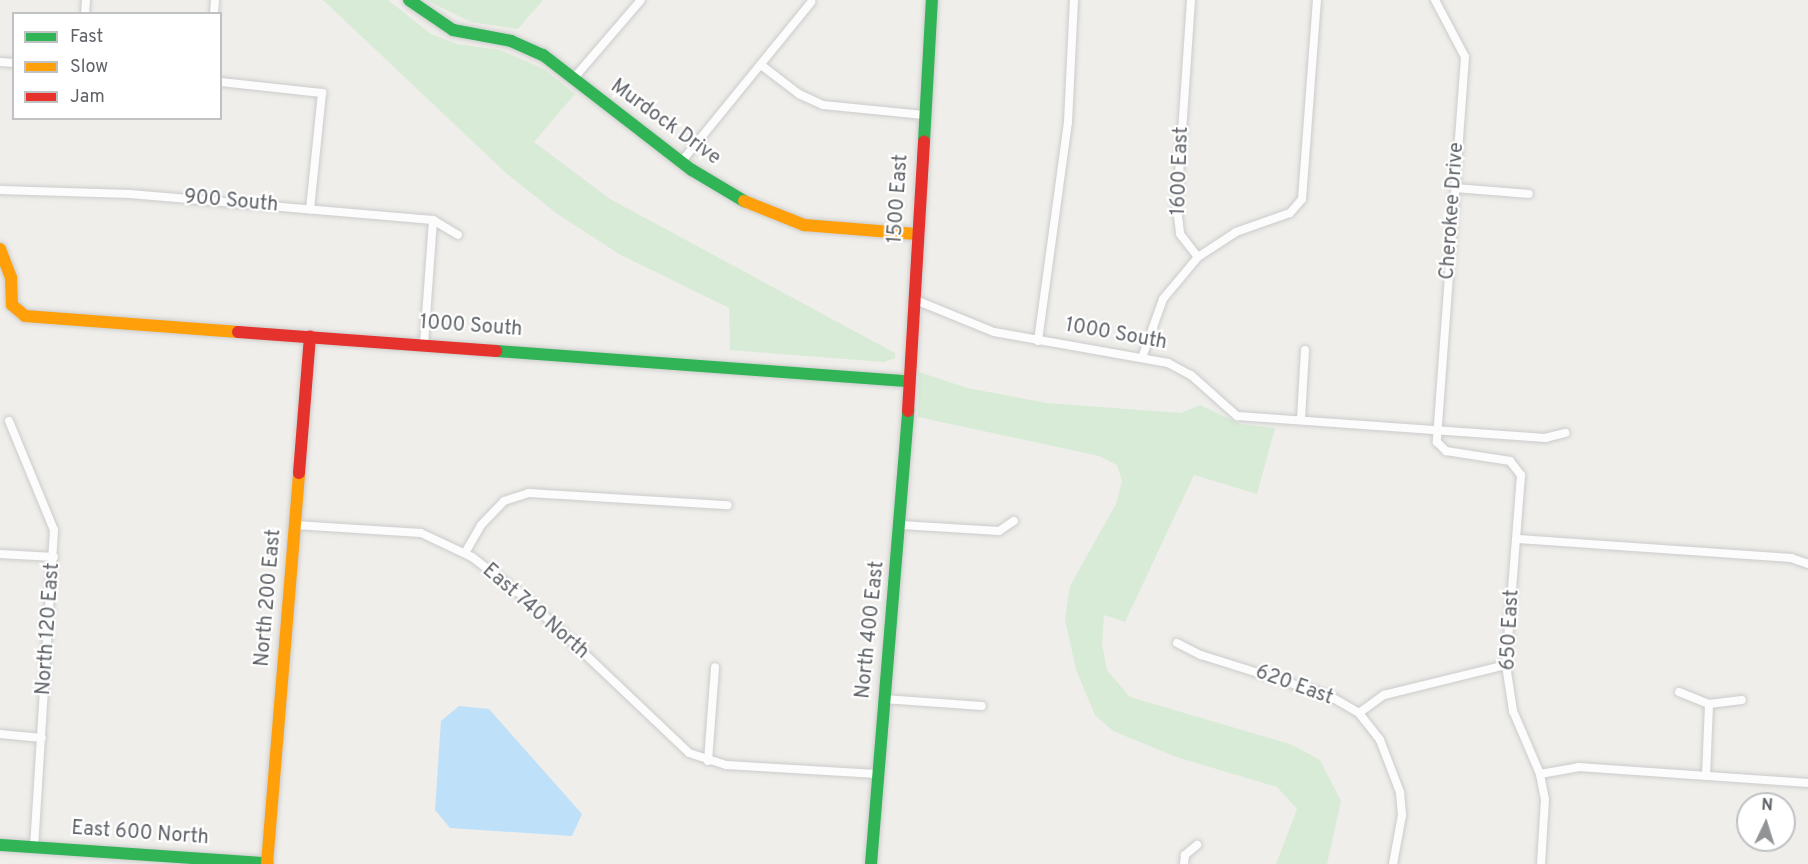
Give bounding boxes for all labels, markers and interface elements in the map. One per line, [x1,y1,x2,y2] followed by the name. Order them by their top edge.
[12,12,222,120] legend
[70,26,103,49] text: Fast
[70,56,108,79] text: Slow
[605,75,725,171] street label: Murdock Drive
[70,86,105,109] text: Jam
[1167,126,1195,216] street label: 1600 East
[1436,141,1470,281] street label: Cherokee Drive
[884,154,914,244] street label: 1500 East
[183,186,279,218] street label: 900 South
[419,311,523,343] street label: 1000 South
[1063,314,1169,356] street label: 1000 South
[251,528,287,668] street label: North 200 East
[477,559,593,665] street label: East 740 North
[852,560,890,700] street label: North 400 East
[32,562,66,696] street label: North 120 East
[1497,589,1525,671] street label: 650 East
[1252,661,1336,711] street label: 620 East
[1736,792,1796,852] north arrow
[1761,796,1774,816] text: N
[70,817,210,851] street label: East 600 North

